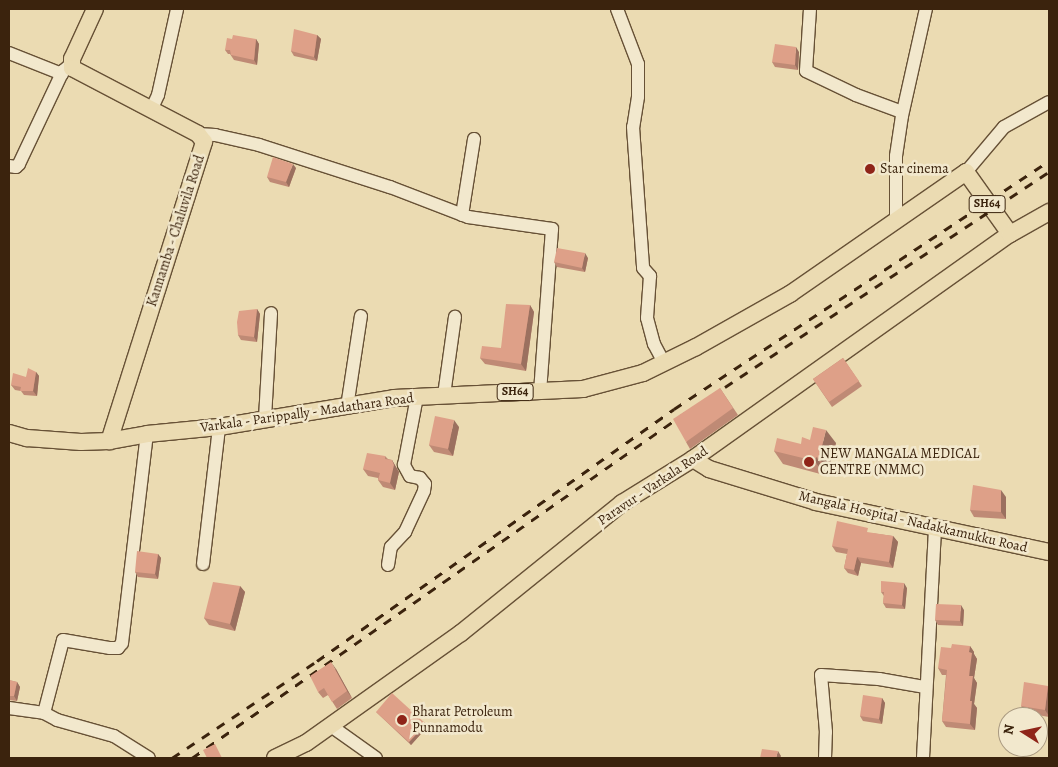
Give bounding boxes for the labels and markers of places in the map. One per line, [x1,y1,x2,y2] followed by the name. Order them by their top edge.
[880,161,949,177] place label: Star cinema
[864,163,876,175] marker: Star cinema
[820,446,979,478] place label: NEW MANGALA MEDICAL CENTRE (NMMC)
[802,455,816,469] marker: NEW MANGALA MEDICAL CENTRE (NMMC)
[412,704,513,736] place label: Bharat Petroleum Punnamodu
[396,714,408,726] marker: Bharat Petroleum Punnamodu

